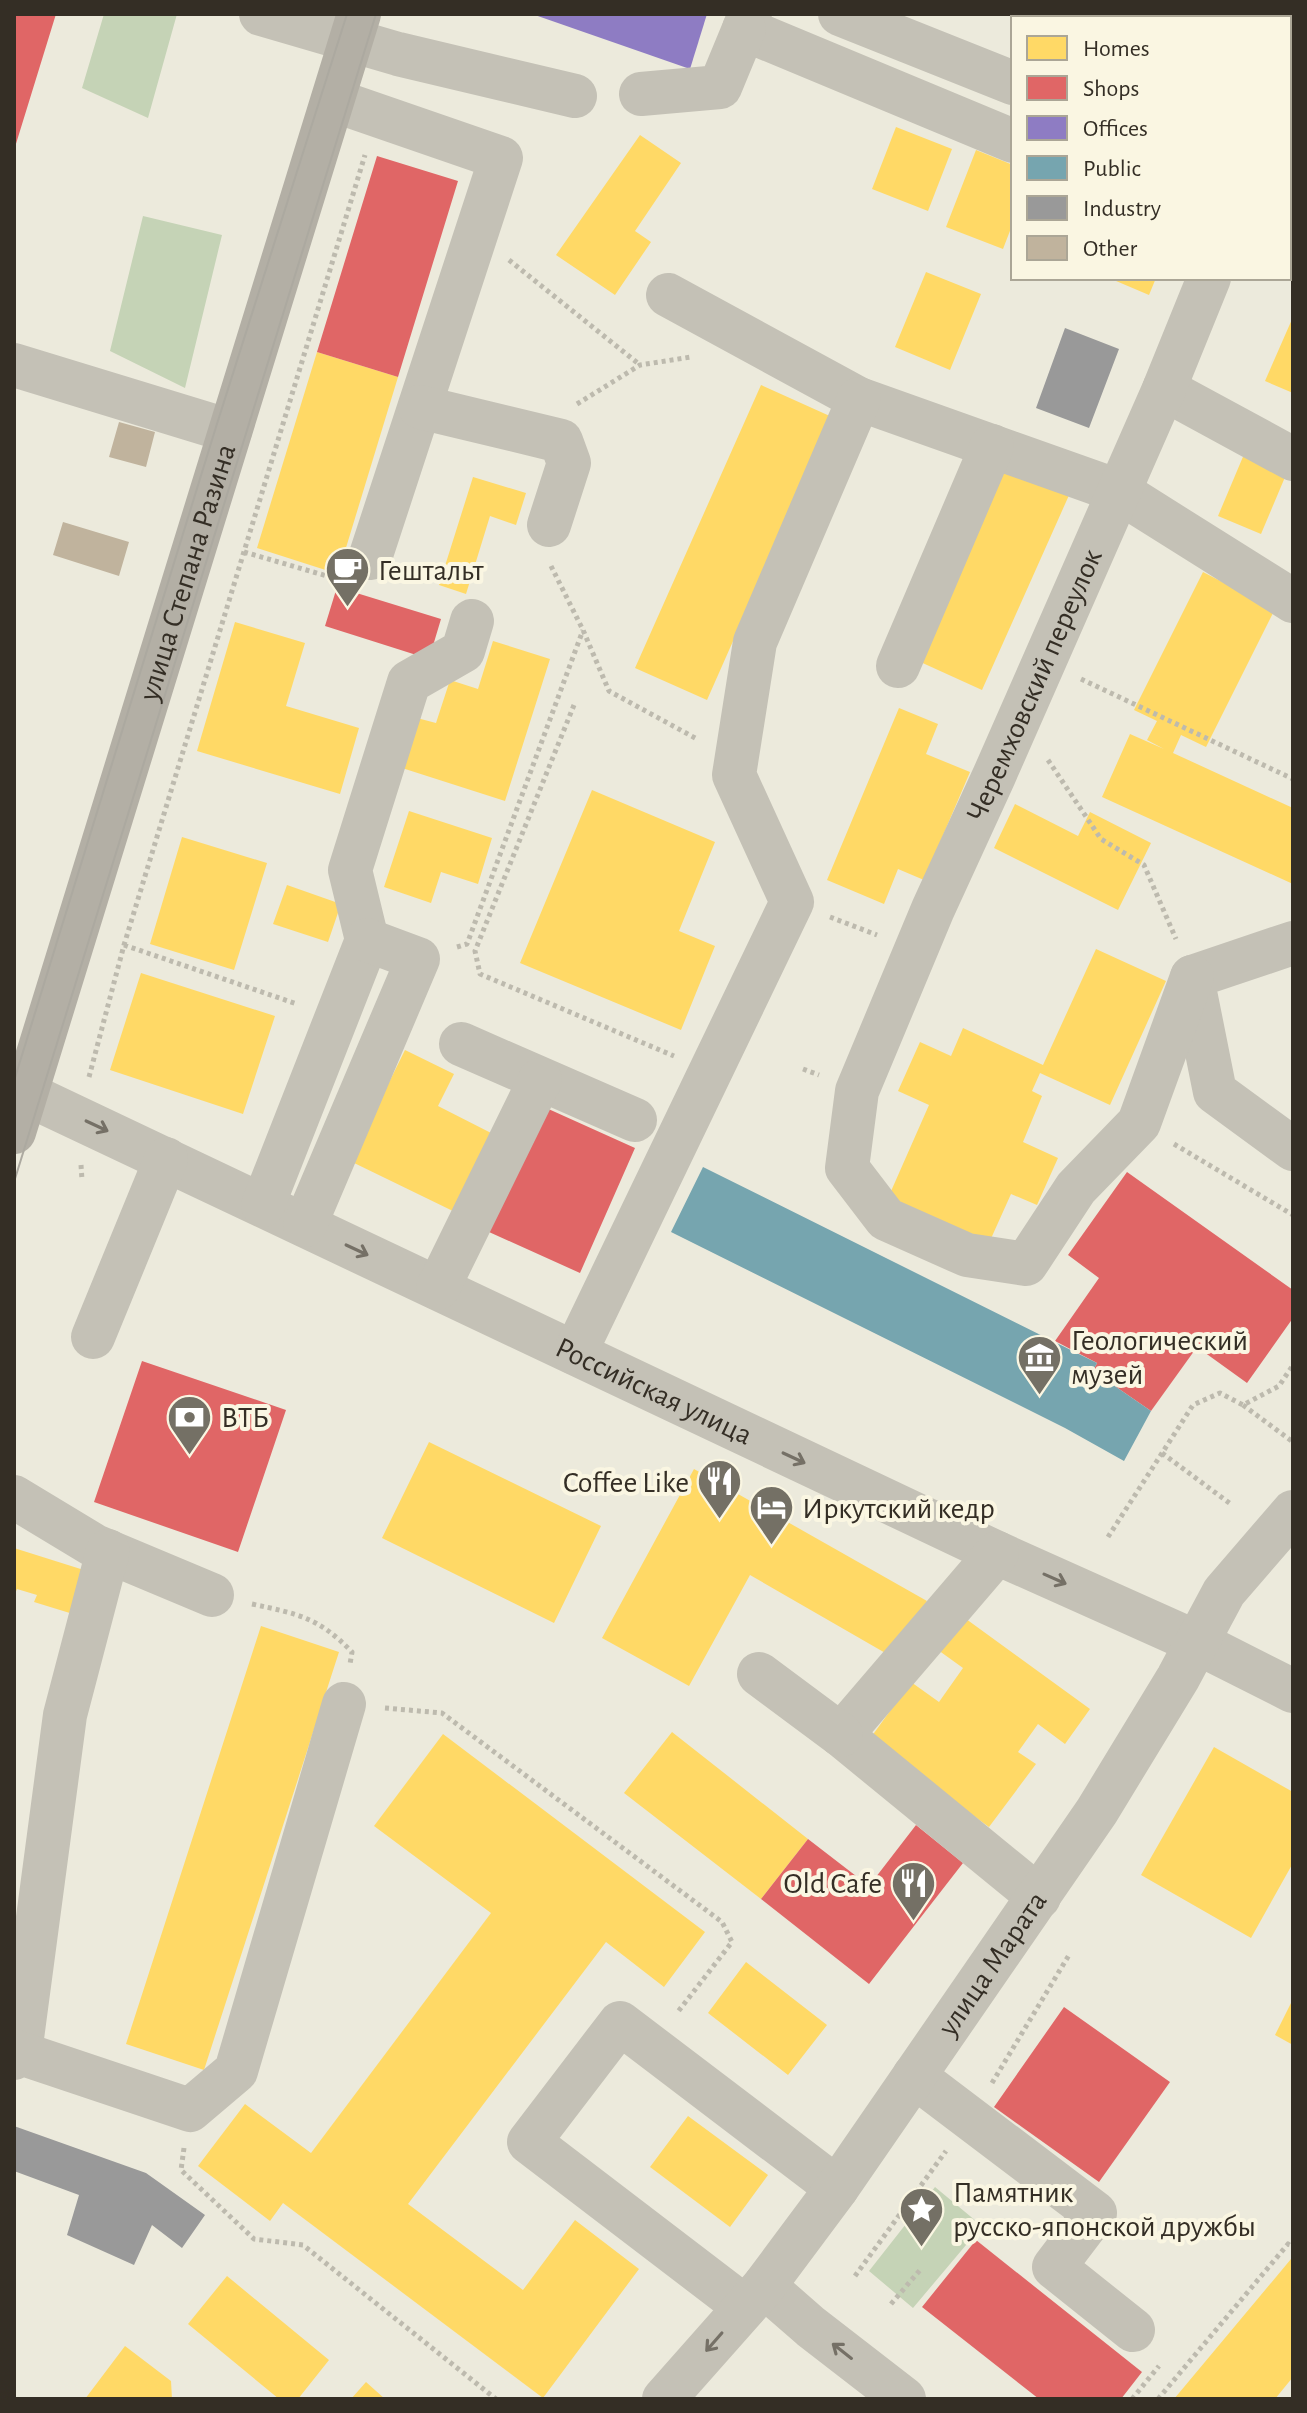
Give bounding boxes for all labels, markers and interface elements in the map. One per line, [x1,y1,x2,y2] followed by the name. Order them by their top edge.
[1011,16,1291,280] legend
[1083,37,1150,61] text: Homes
[1083,77,1139,101] text: Shops
[1083,117,1148,141] text: Offices
[1083,157,1141,181] text: Public
[1083,197,1161,221] text: Industry
[1083,237,1137,261] text: Other
[134,440,241,705] street label: улица Степана Разина
[961,544,1108,826] street label: Черемховский переулок
[323,546,371,609] cafe icon: Гештальт
[378,556,484,586] place label: Гештальт
[85,1119,109,1134] one-way arrow
[345,1243,369,1258] one-way arrow
[1071,1326,1248,1390] place label: Геологический музей
[551,1332,757,1451] street label: Российская улица
[1016,1333,1064,1396] museum icon: Геологический музей
[166,1393,214,1456] bank icon: ВТБ
[221,1403,269,1433] place label: ВТБ
[782,1451,806,1466] one-way arrow
[696,1458,744,1521] restaurant icon: Coffee Like
[563,1468,689,1498] place label: Coffee Like
[747,1484,795,1547] hotel icon: Иркутский кедр
[802,1494,995,1524] place label: Иркутский кедр
[1043,1572,1067,1587] one-way arrow
[889,1859,937,1922] restaurant icon: Old Cafe
[784,1869,882,1899] place label: Old Cafe
[932,1886,1053,2042] street label: улица Марата
[953,2178,1256,2242] place label: Памятник русско-японской дружбы
[898,2185,946,2248] place icon: Памятник русско-японской дружбы
[705,2332,723,2352] one-way arrow
[832,2342,853,2360] one-way arrow

